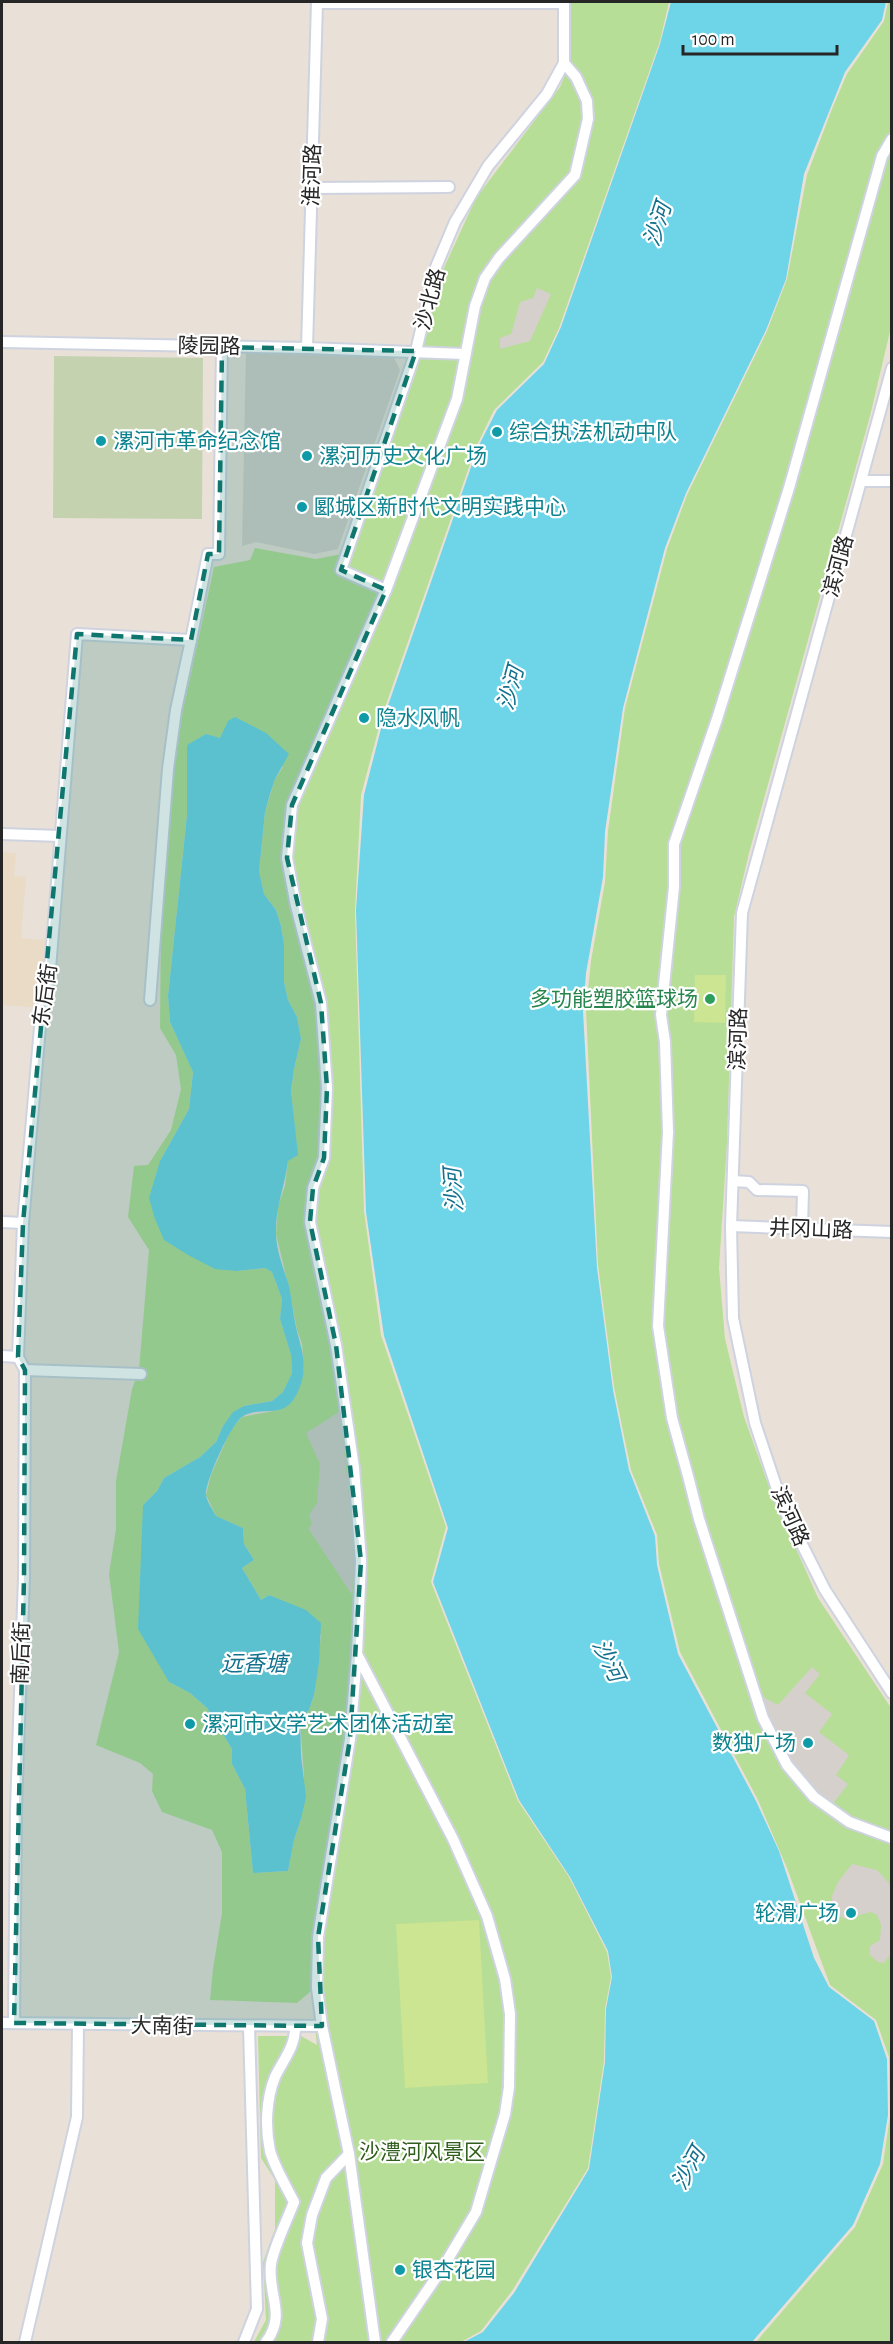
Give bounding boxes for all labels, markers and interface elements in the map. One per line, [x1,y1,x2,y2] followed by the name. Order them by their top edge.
[683,18,838,56] scale bar
[692,31,735,49] text: 100 m
[300,143,324,207] street label: 淮河路
[640,196,676,249] water label: 沙河
[411,266,449,332] street label: 沙北路
[177,334,241,358] street label: 陵园路
[509,421,677,443] place label: 综合执法机动中队
[490,425,504,439] marker: 综合执法机动中队
[113,430,281,452] place label: 漯河市革命纪念馆
[94,434,108,448] marker: 漯河市革命纪念馆
[319,445,487,467] place label: 漯河历史文化广场
[300,449,314,463] marker: 漯河历史文化广场
[314,496,566,518] place label: 郾城区新时代文明实践中心
[295,500,309,514] marker: 郾城区新时代文明实践中心
[819,533,857,599] street label: 滨河路
[494,660,528,712] water label: 沙河
[376,707,460,729] place label: 隐水风帆
[357,711,371,725] marker: 隐水风帆
[30,962,60,1028] street label: 东后街
[530,988,698,1010] place label: 多功能塑胶篮球场
[703,992,717,1006] marker: 多功能塑胶篮球场
[726,1007,750,1071] street label: 滨河路
[440,1163,467,1213] water label: 沙河
[769,1217,853,1241] street label: 井冈山路
[767,1483,813,1549] street label: 滨河路
[9,1621,33,1685] street label: 南后街
[589,1635,630,1689] water label: 沙河
[221,1652,291,1675] water label: 远香塘
[202,1712,454,1735] place label: 漯河市文学艺术团体活动室
[183,1717,197,1731] marker: 漯河市文学艺术团体活动室
[712,1732,796,1754] place label: 数独广场
[801,1736,815,1750] marker: 数独广场
[755,1902,839,1924] place label: 轮滑广场
[844,1906,858,1920] marker: 轮滑广场
[130,2014,194,2038] street label: 大南街
[668,2140,711,2193] water label: 沙河
[359,2141,485,2163] park label: 沙澧河风景区
[412,2259,496,2281] place label: 银杏花园
[393,2263,407,2277] marker: 银杏花园

